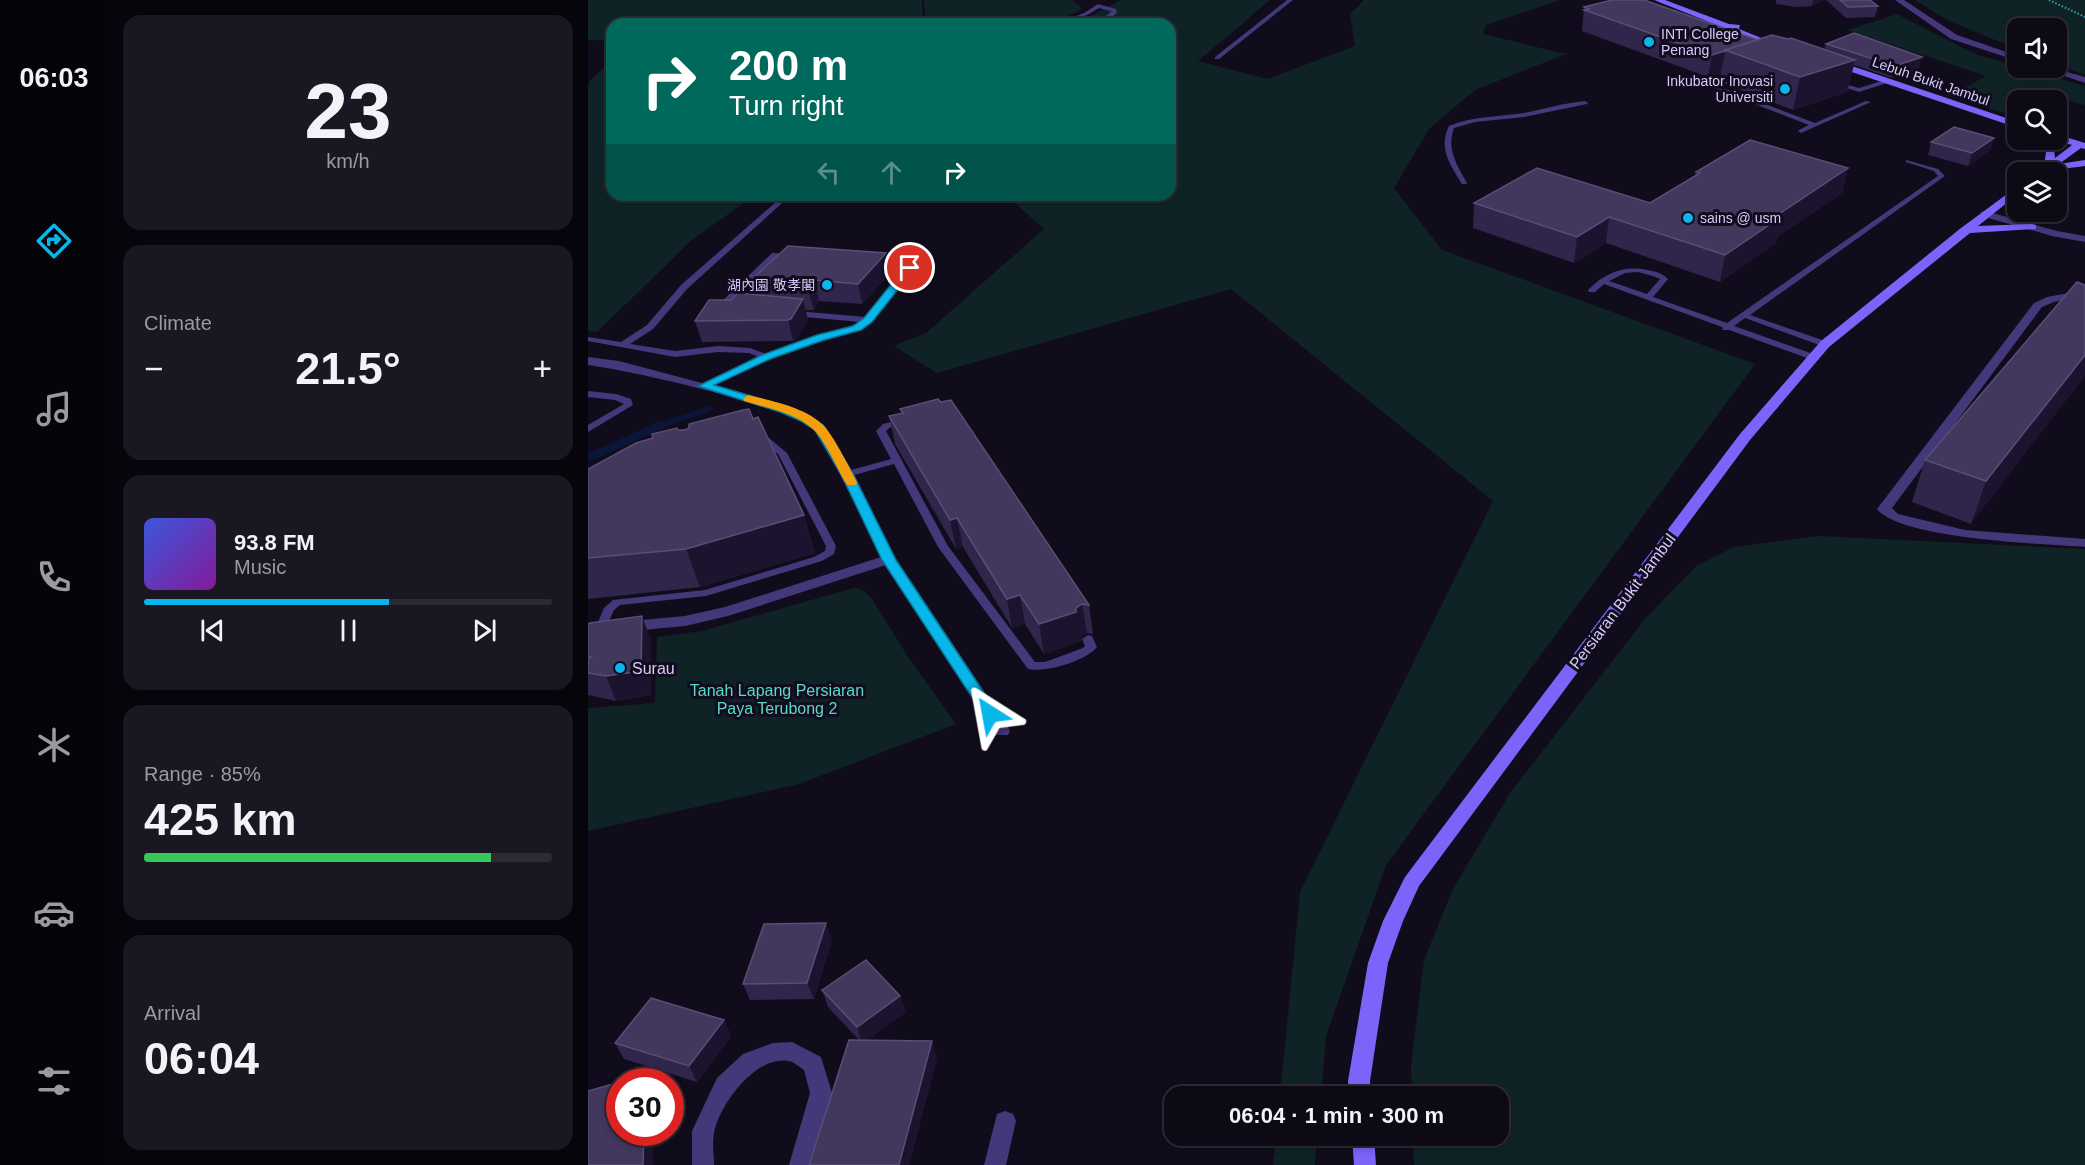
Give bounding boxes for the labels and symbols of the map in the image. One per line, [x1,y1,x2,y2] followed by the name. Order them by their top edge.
[1661,26,1739,58] place label: INTI College Penang
[1642,35,1656,49] marker: INTI College Penang
[1870,53,1992,109] street label: Lebuh Bukit Jambul
[1666,73,1773,105] place label: Inkubator Inovasi Universiti
[1778,82,1792,96] marker: Inkubator Inovasi Universiti
[1700,210,1781,226] place label: sains @ usm
[1681,211,1695,225] marker: sains @ usm
[884,242,935,293] pin
[727,277,815,293] place label: 湖內園 敬孝閣
[820,278,834,292] marker: 湖內園 敬孝閣
[1566,530,1679,672] street label: Persiaran Bukit Jambul
[632,660,675,677] place label: Surau
[613,661,627,675] marker: Surau
[690,682,864,717] park label: Tanah Lapang Persiaran Paya Terubong 2
[958,682,1022,746] position arrow
[606,1068,684,1146] speed limit sign: 30

